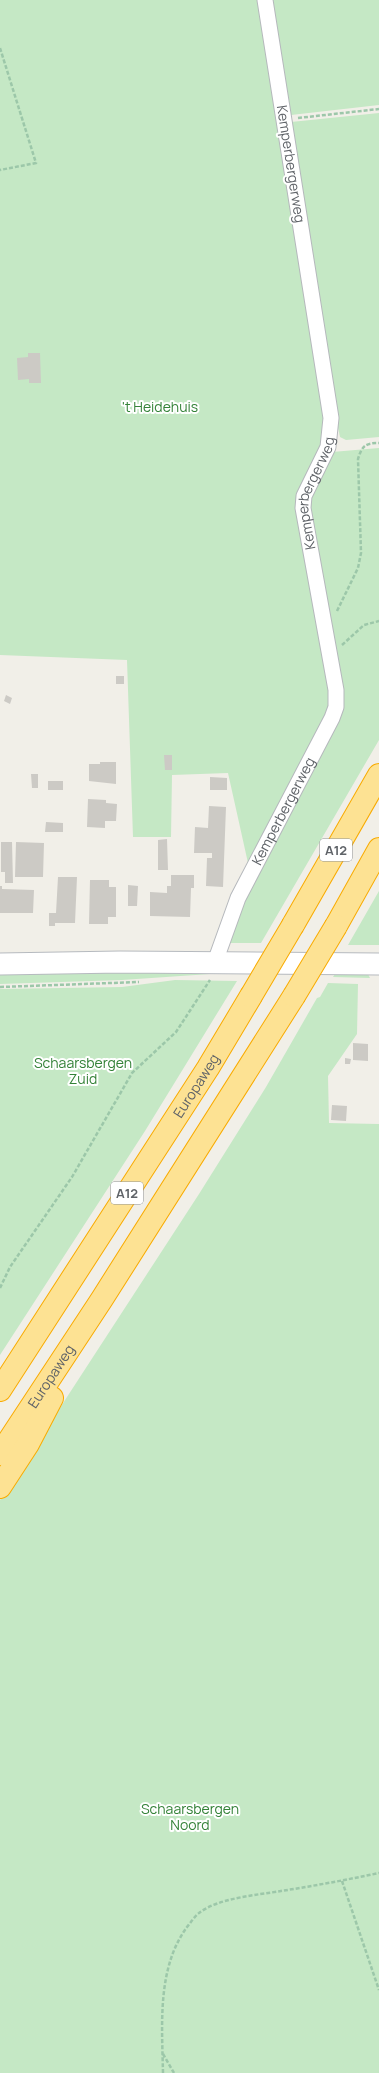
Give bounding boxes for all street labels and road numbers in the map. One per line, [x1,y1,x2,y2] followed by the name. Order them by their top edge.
[273,104,310,224] street label: Kemperbergerweg
[293,436,338,551] street label: Kemperbergerweg
[247,754,319,868] street label: Kemperbergerweg
[320,839,352,861] road number: A12
[168,1050,223,1121] street label: Europaweg
[111,1182,143,1204] road number: A12
[23,1341,79,1411] street label: Europaweg

